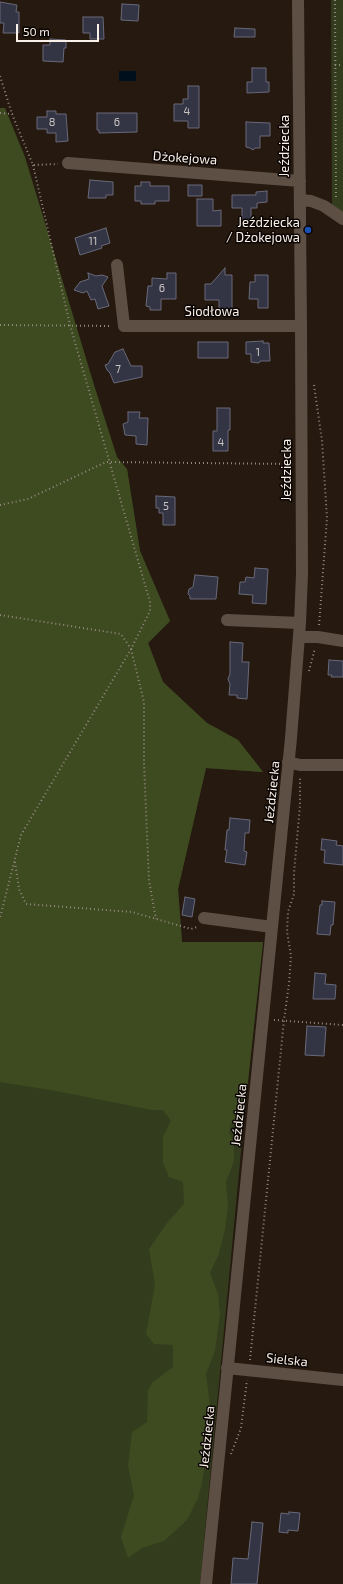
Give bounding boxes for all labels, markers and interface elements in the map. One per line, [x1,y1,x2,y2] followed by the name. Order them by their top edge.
[18,16,101,42] scale bar
[23,24,50,38] text: 50 m
[184,104,190,118] house number: 4
[49,115,55,129] house number: 8
[114,115,120,129] house number: 6
[277,115,293,177] street label: Jeździecka
[152,148,218,168] street label: Dżokejowa
[226,215,300,246] place label: Jeździecka / Dżokejowa
[303,225,313,235] marker: Jeździecka / Dżokejowa
[89,234,97,248] house number: 11
[159,281,165,295] house number: 6
[185,304,239,320] street label: Siodłowa
[256,345,260,359] house number: 1
[115,362,121,376] house number: 7
[218,435,224,449] house number: 4
[279,439,295,501] street label: Jeździecka
[163,499,169,513] house number: 5
[261,760,283,824] street label: Jeździecka
[228,1083,250,1147] street label: Jeździecka
[265,1350,309,1370] street label: Sielska
[196,1405,218,1469] street label: Jeździecka

